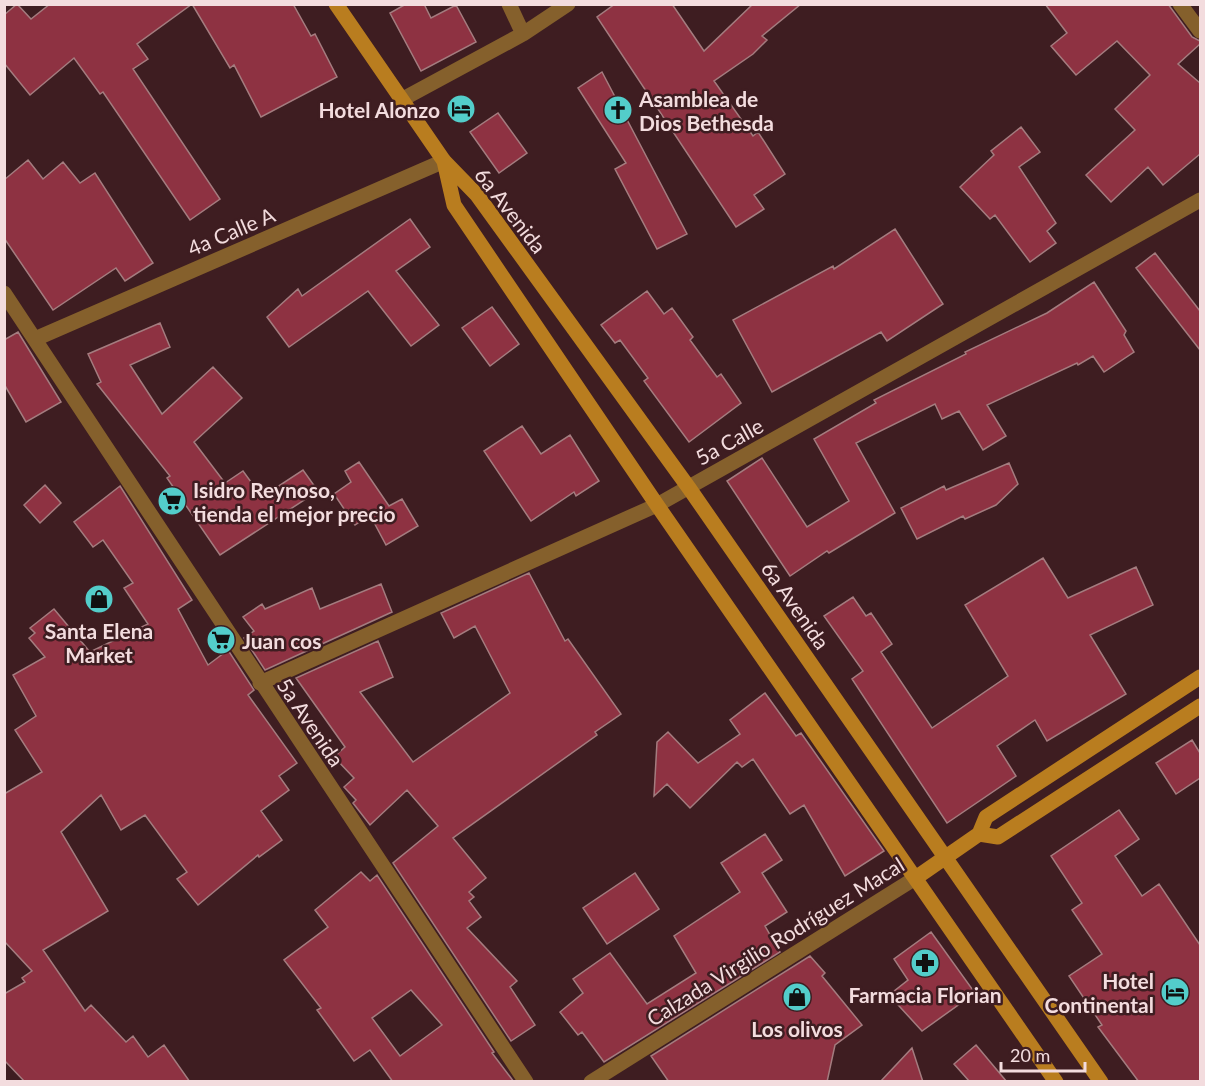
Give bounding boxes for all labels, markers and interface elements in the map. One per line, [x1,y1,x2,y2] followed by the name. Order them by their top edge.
[638,86,774,135] place label: Asamblea de Dios Bethesda
[445,93,477,125] hotel icon: Hotel Alonzo
[602,94,634,126] church icon: Asamblea de Dios Bethesda
[319,97,440,122] place label: Hotel Alonzo
[470,162,552,258] street label: 6a Avenida
[184,201,279,261] street label: 4a Calle A
[691,412,767,470] street label: 5a Calle
[193,477,396,526] place label: Isidro Reynoso, tienda el mejor precio
[156,485,188,517] supermarket icon: Isidro Reynoso, tienda el mejor precio
[757,556,835,654] street label: 6a Avenida
[83,583,115,615] shop icon: Santa Elena Market
[45,618,153,667] place label: Santa Elena Market
[205,624,237,656] supermarket icon: Juan cos
[242,628,321,653] place label: Juan cos
[272,673,350,771] street label: 5a Avenida
[642,851,908,1031] street label: Calzada Virgilio Rodríguez Macal
[909,947,941,979] pharmacy icon: Farmacia Florian
[1045,968,1154,1017] place label: Hotel Continental
[1159,976,1191,1008] hotel icon: Hotel Continental
[781,981,813,1013] shop icon: Los olivos
[848,982,1002,1007] place label: Farmacia Florian
[751,1016,843,1041] place label: Los olivos
[1001,1035,1085,1073] scale bar
[1010,1044,1050,1066] text: 20 m

